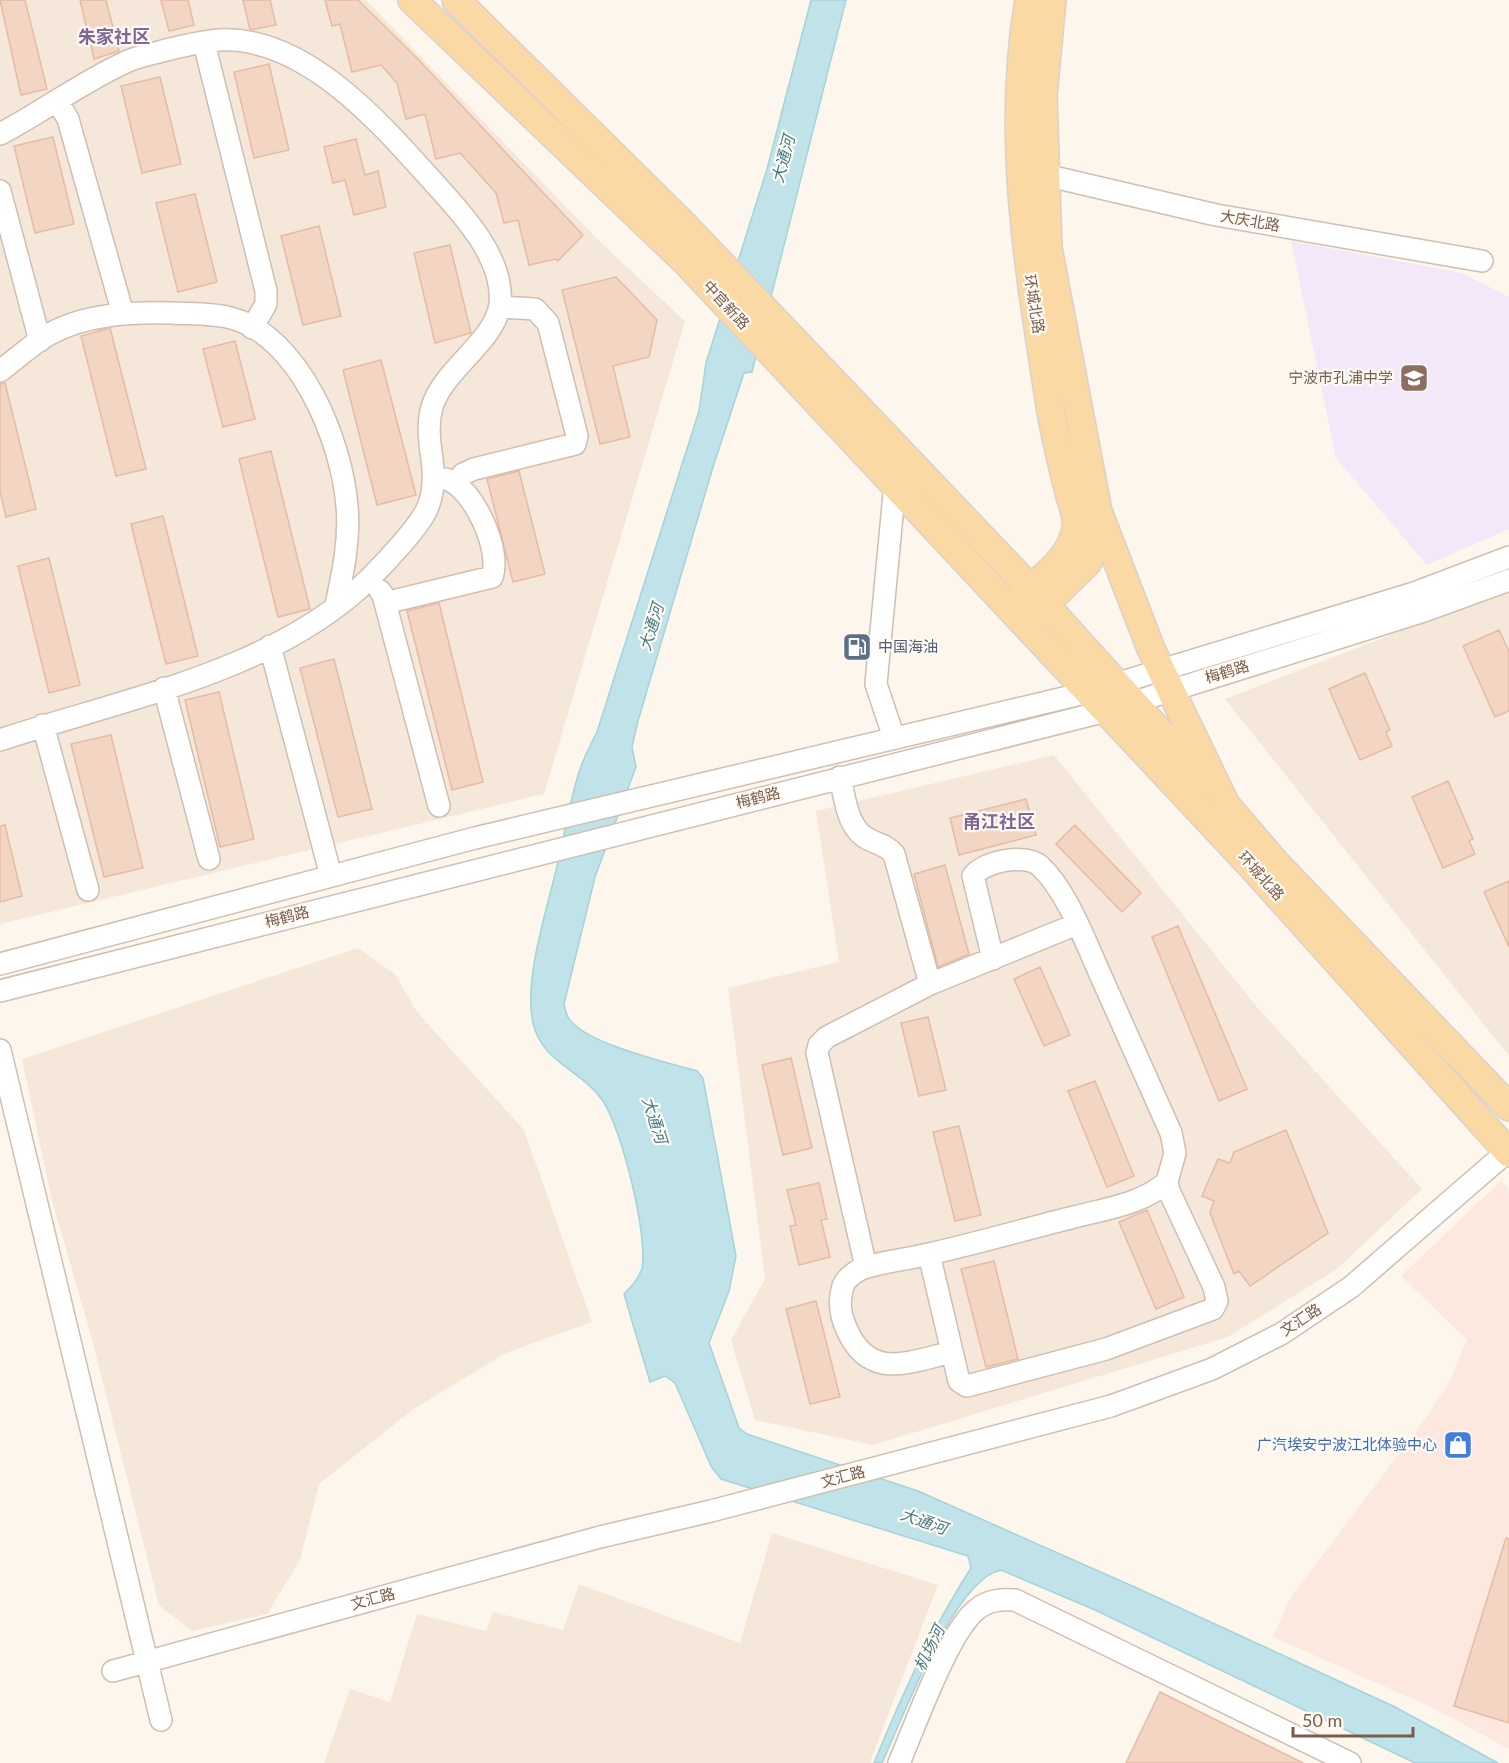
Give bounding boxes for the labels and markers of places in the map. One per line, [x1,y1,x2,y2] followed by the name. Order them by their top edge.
[1398,362,1430,394] school or university icon: 宁波市孔浦中学
[1288,368,1393,386] place label: 宁波市孔浦中学
[841,631,873,663] fuel station icon: 中国海油
[878,637,938,655] place label: 中国海油
[1442,1429,1474,1461] shop icon: 广汽埃安宁波江北体验中心
[1257,1435,1437,1453] place label: 广汽埃安宁波江北体验中心

